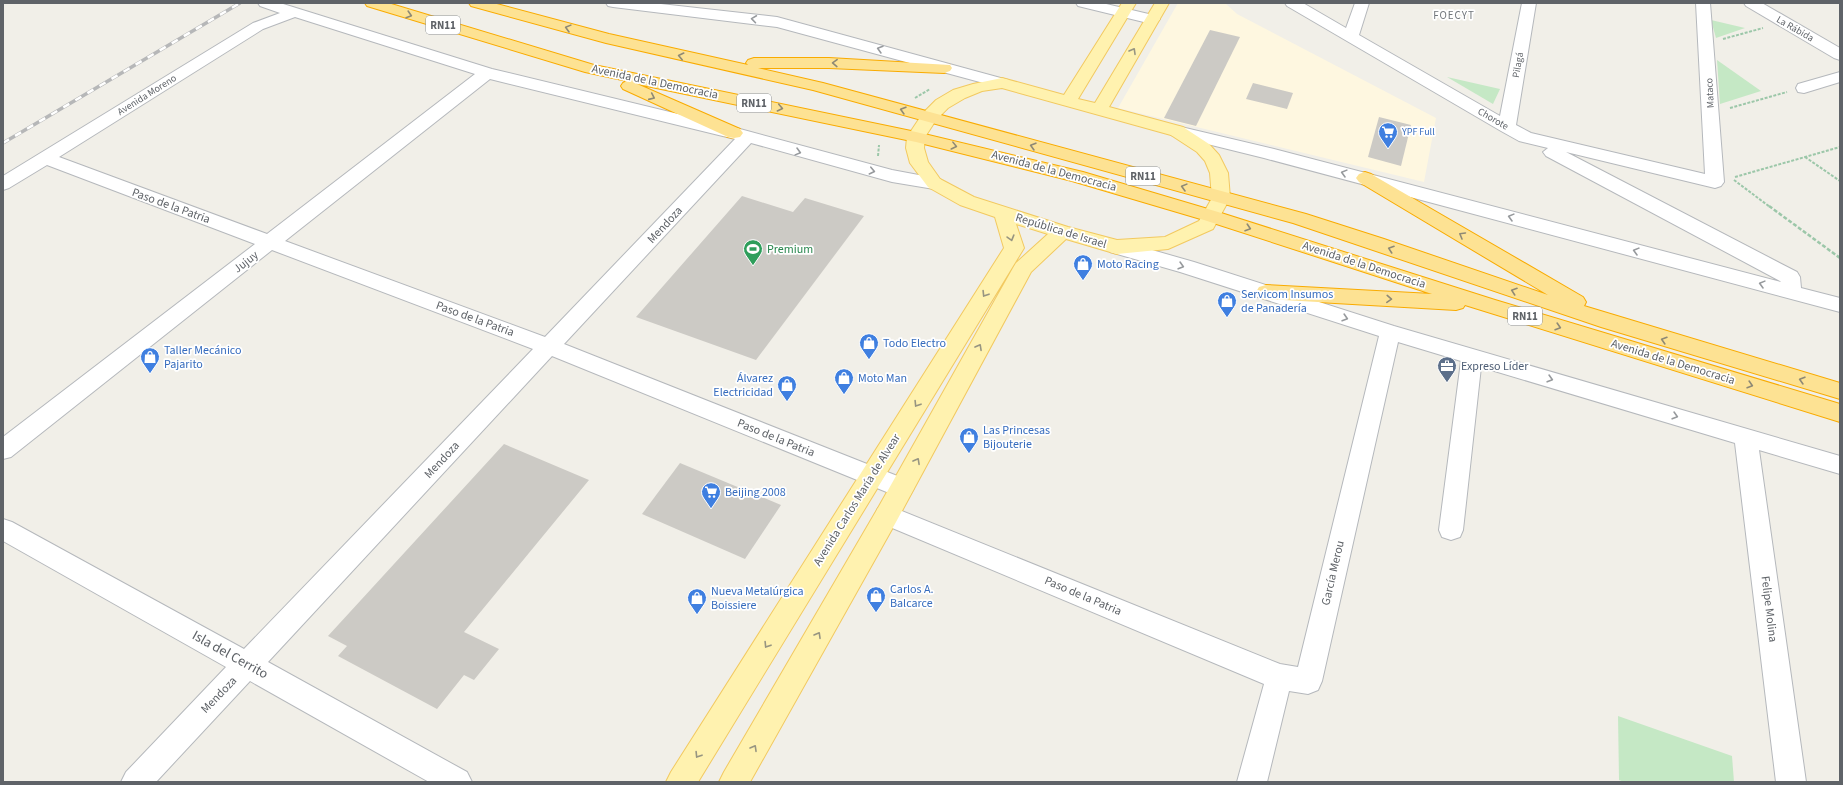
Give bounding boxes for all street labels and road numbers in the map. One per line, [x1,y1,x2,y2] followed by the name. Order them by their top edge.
[1774,13,1816,45] street label: La Rábida
[426,16,460,34] road number: RN11
[1509,51,1527,79] street label: Pilagá
[590,60,720,104] street label: Avenida de la Democracia
[115,71,179,119] street label: Avenida Moreno
[1702,78,1718,108] street label: Mataco
[737,94,771,112] road number: RN11
[1475,105,1511,133] street label: Chorote
[990,146,1118,196] street label: Avenida de la Democracia
[1126,167,1160,185] road number: RN11
[129,184,213,228] street label: Paso de la Patria
[643,203,687,247] street label: Mendoza
[1013,209,1109,253] street label: República de Israel
[1300,237,1428,293] street label: Avenida de la Democracia
[230,247,262,277] street label: Jujuy
[433,297,517,341] street label: Paso de la Patria
[1508,307,1542,325] road number: RN11
[1609,335,1737,389] street label: Avenida de la Democracia
[735,415,817,461] street label: Paso de la Patria
[809,430,905,569] street label: Avenida Carlos María de Alvear
[420,438,464,482] street label: Mendoza
[1317,539,1349,607] street label: García Merou
[1042,572,1124,620] street label: Paso de la Patria
[1757,575,1781,643] street label: Felipe Molina
[188,626,272,684] street label: Isla del Cerrito
[197,673,241,717] street label: Mendoza

